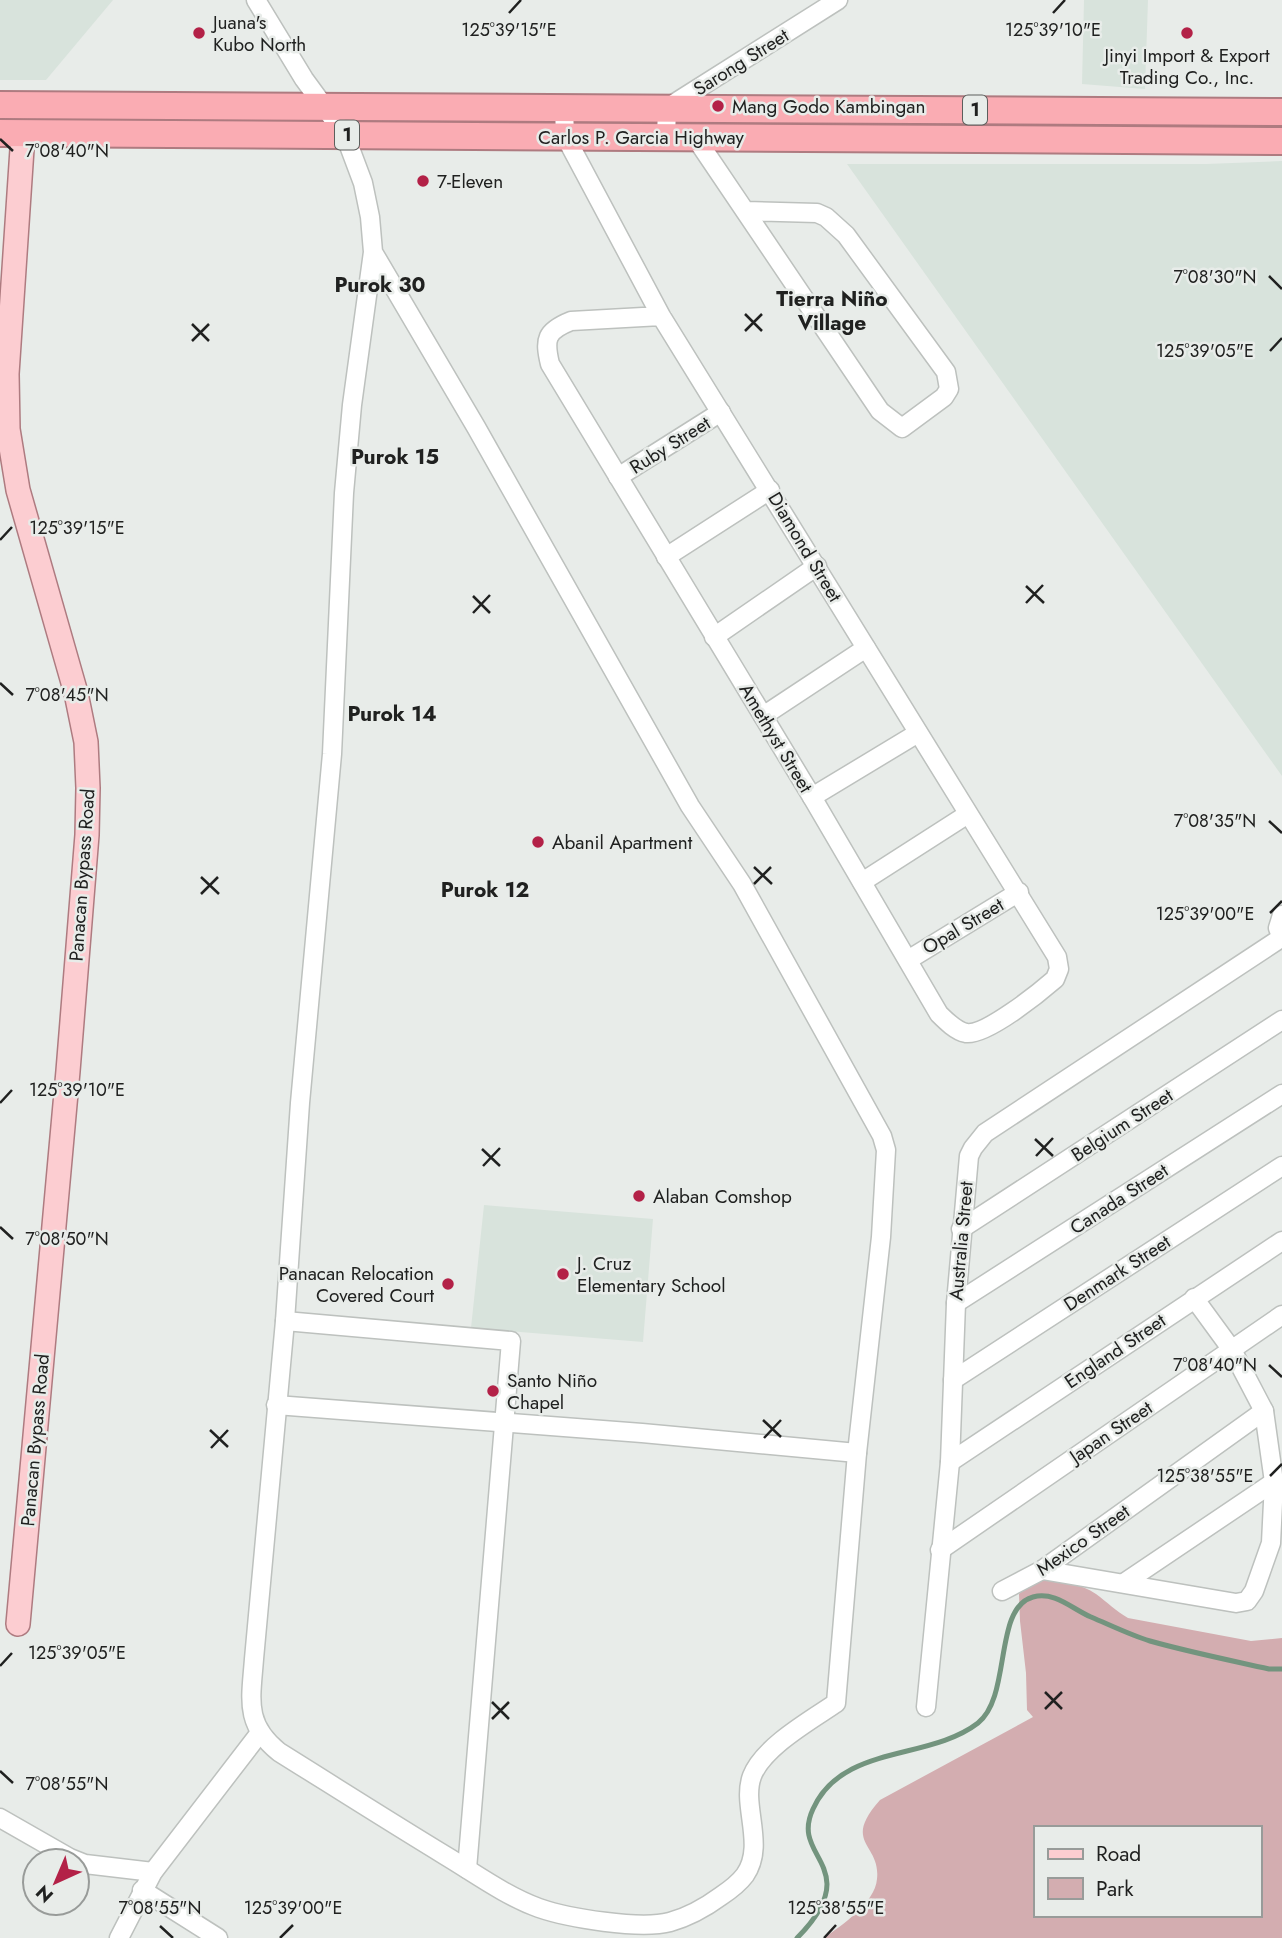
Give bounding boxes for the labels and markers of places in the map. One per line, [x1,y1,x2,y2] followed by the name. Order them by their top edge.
[210,9,306,58] place label: Juana's Kubo North
[191,25,207,41] marker: Juana's Kubo North
[1179,25,1195,41] marker: Jinyi Import & Export Trading Co., Inc.
[1101,42,1270,91] place label: Jinyi Import & Export Trading Co., Inc.
[732,93,925,120] place label: Mang Godo Kambingan
[710,98,726,114] marker: Mang Godo Kambingan
[437,168,503,195] place label: 7-Eleven
[415,173,431,189] marker: 7-Eleven
[552,829,693,856] place label: Abanil Apartment
[530,834,546,850] marker: Abanil Apartment
[653,1183,792,1210] place label: Alaban Comshop
[631,1188,647,1204] marker: Alaban Comshop
[574,1250,726,1299] place label: J. Cruz Elementary School
[279,1260,434,1309] place label: Panacan Relocation Covered Court
[555,1266,571,1282] marker: J. Cruz Elementary School
[440,1276,456,1292] marker: Panacan Relocation Covered Court
[507,1367,597,1416] place label: Santo Niño Chapel
[485,1383,501,1399] marker: Santo Niño Chapel

